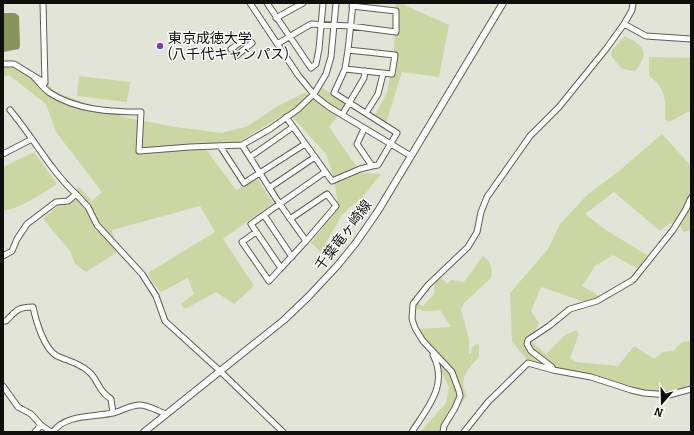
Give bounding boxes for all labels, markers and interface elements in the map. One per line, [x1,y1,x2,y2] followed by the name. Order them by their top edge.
[168,30,289,63] place label: 東京成徳大学 (八千代キャンパス)
[155,41,165,51] marker: 東京成徳大学 (八千代キャンパス)
[311,197,375,274] street label: 千葉竜ヶ崎線
[642,383,682,423] north arrow
[652,404,665,419] text: N

